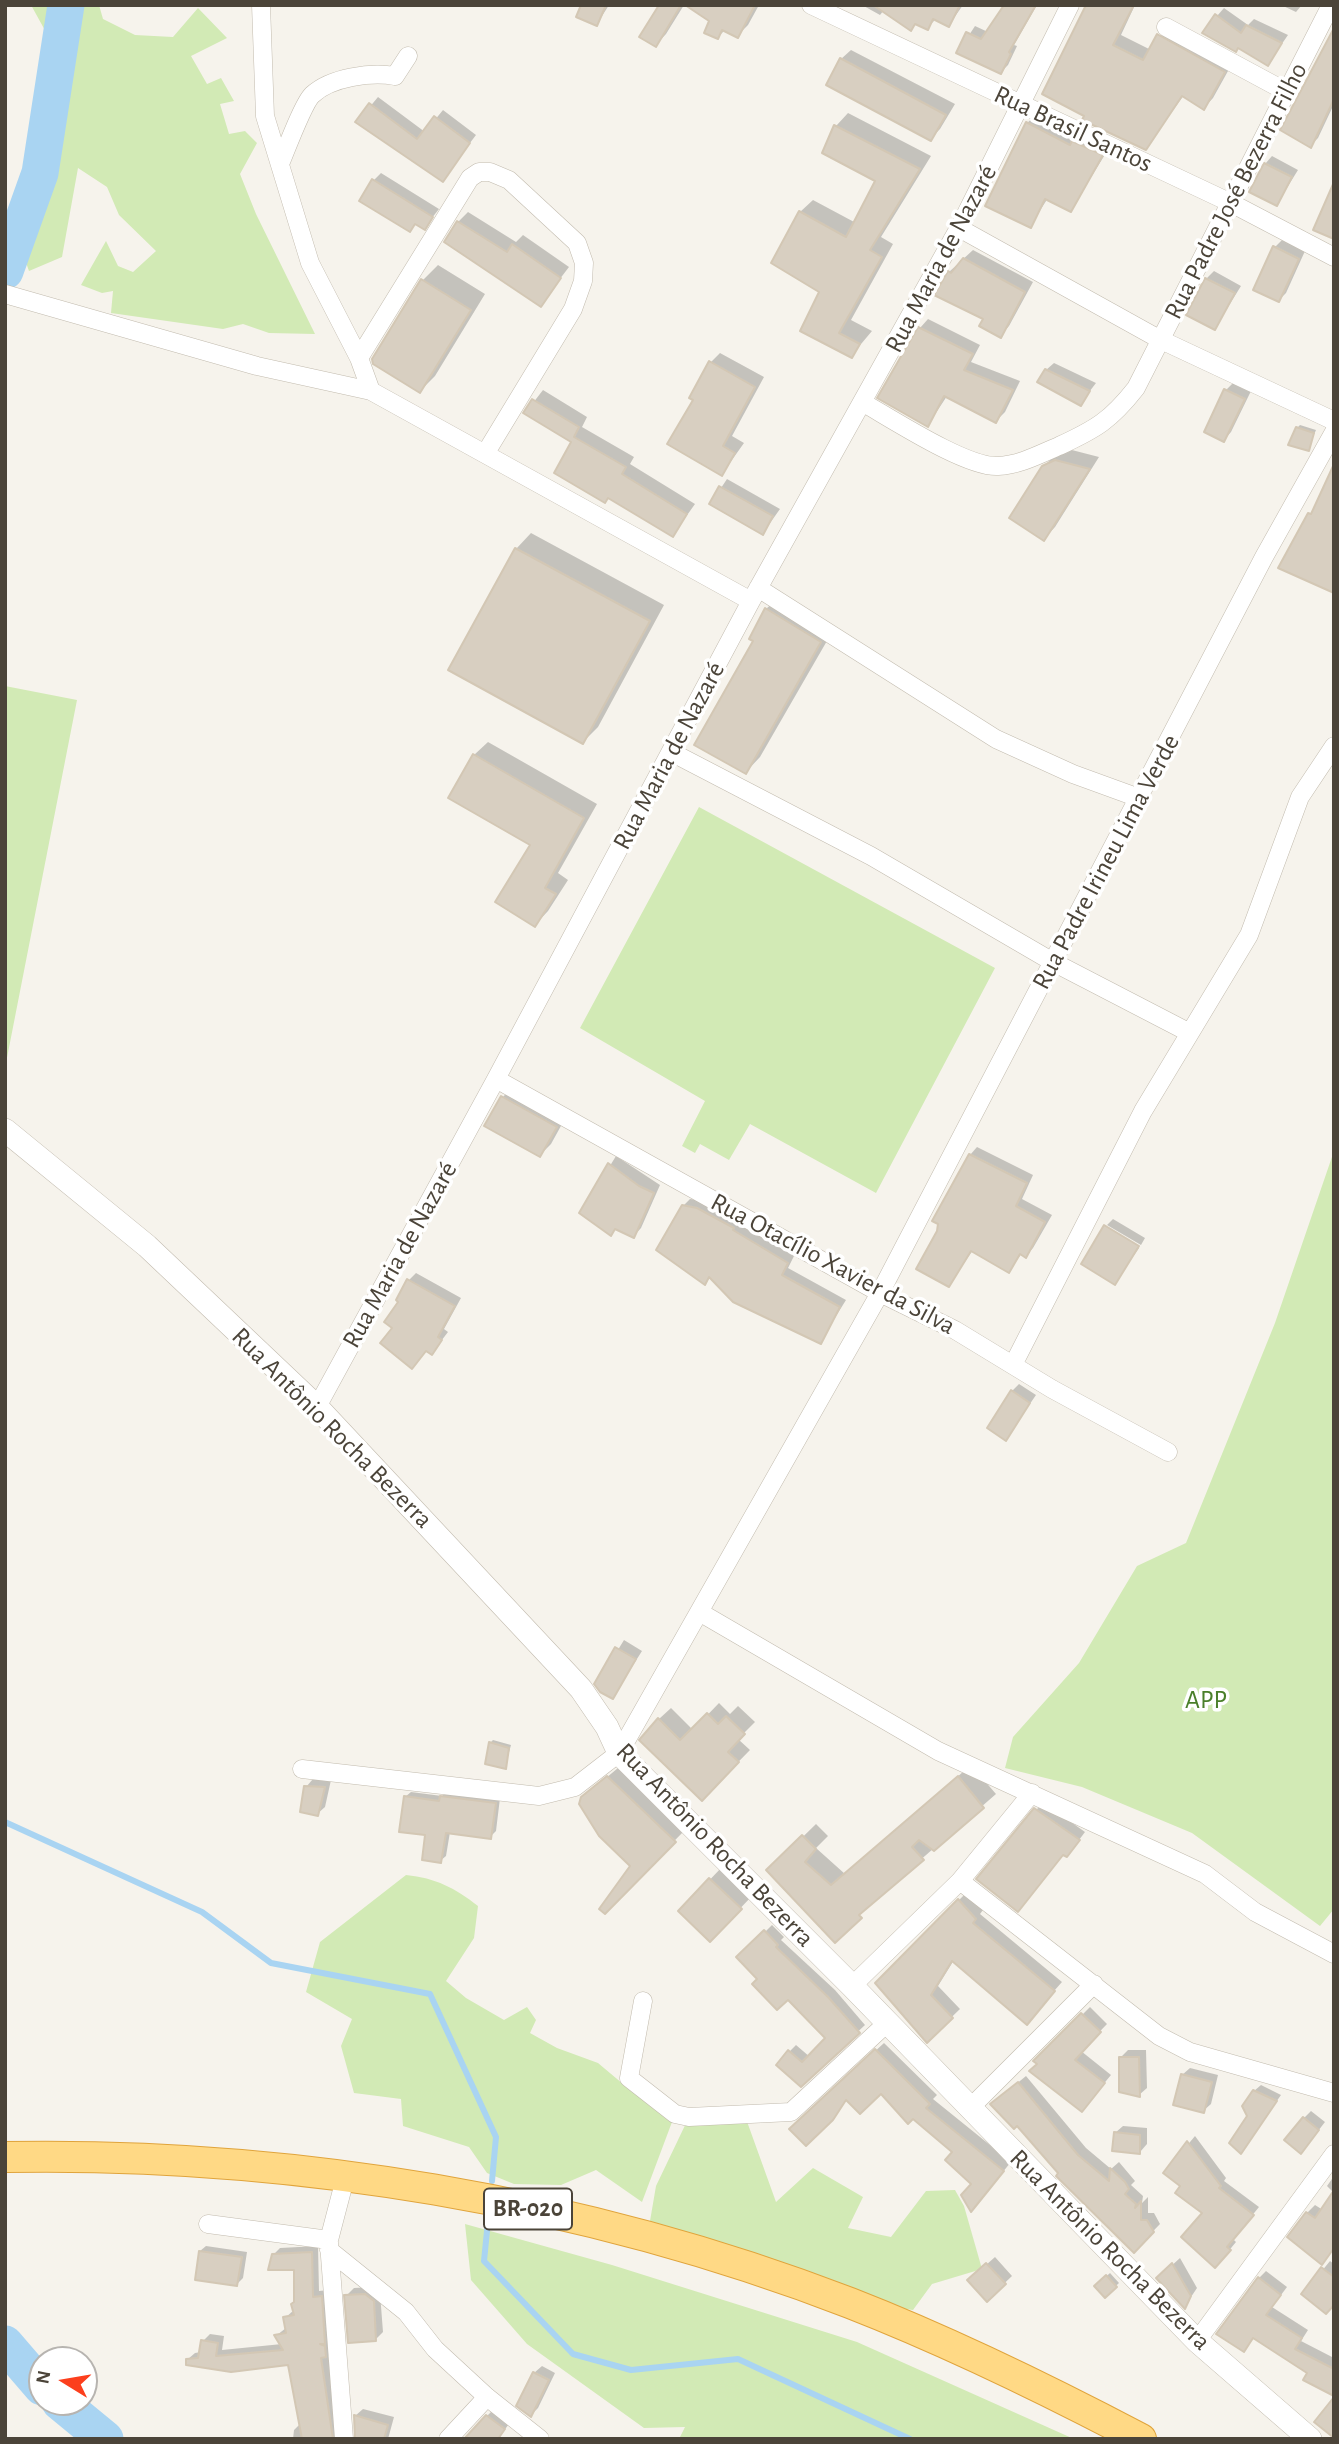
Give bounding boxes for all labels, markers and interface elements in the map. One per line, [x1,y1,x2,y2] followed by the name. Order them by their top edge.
[1158,58,1314,324] street label: Rua Padre José Bezerra Filho
[989,79,1157,179] street label: Rua Brasil Santos
[878,160,1004,358] street label: Rua Maria de Nazaré
[606,657,732,855] street label: Rua Maria de Nazaré
[1025,729,1187,995] street label: Rua Padre Irineu Lima Verde
[336,1156,464,1354] street label: Rua Maria de Nazaré
[705,1186,961,1342] street label: Rua Otacílio Xavier da Silva
[225,1321,439,1535] street label: Rua Antônio Rocha Bezerra
[1185,1684,1227,1716] park label: APP
[609,1737,821,1953] street label: Rua Antônio Rocha Bezerra
[1003,2143,1217,2357] street label: Rua Antônio Rocha Bezerra
[484,2188,572,2230] road number: BR-020
[28,2346,98,2416] north arrow
[33,2369,54,2386] text: N

